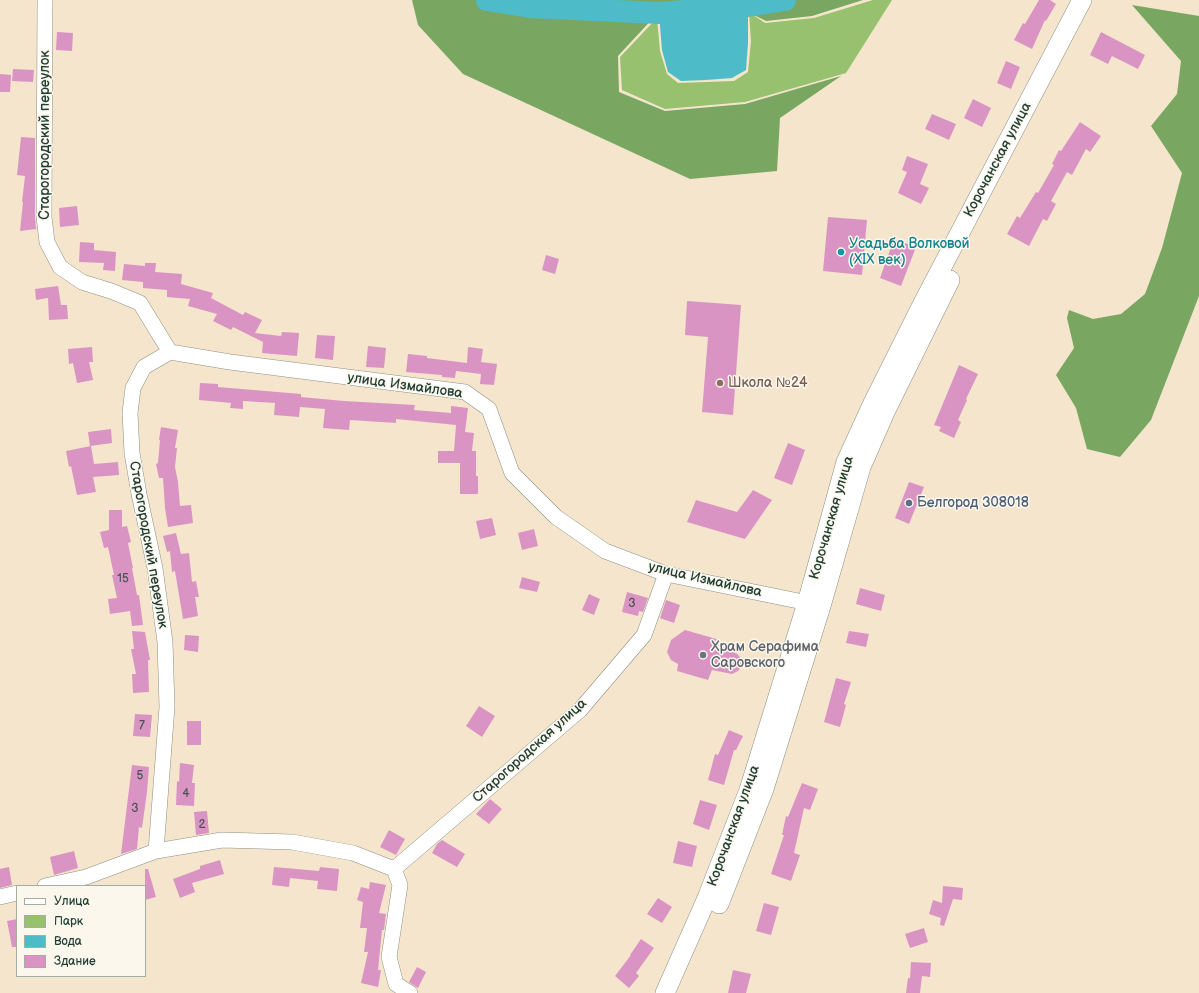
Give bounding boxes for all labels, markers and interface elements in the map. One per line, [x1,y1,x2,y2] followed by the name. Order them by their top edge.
[37,50,53,220] street label: Старогородский переулок
[961,100,1035,220] street label: Корочанская улица
[849,236,970,268] place label: Усадьба Волковой (XIX век)
[836,247,846,257] marker: Усадьба Волковой (XIX век)
[346,370,464,402] street label: улица Измайлова
[728,375,808,391] place label: Школа №24
[715,378,725,388] marker: Школа №24
[806,454,858,582] street label: Корочанская улица
[125,460,171,630] street label: Старогородский переулок
[917,495,1029,511] place label: Белгород 308018
[904,498,914,508] marker: Белгород 308018
[647,559,763,601] street label: улица Измайлова
[117,572,129,586] house number: 15
[628,597,636,611] house number: 3
[711,639,819,672] place label: Храм Серафима Саровского
[698,650,708,660] marker: Храм Серафима Саровского
[470,695,590,807] street label: Старогородская улица
[139,719,145,733] house number: 7
[704,763,764,889] street label: Корочанская улица
[137,769,143,783] house number: 5
[182,787,190,801] house number: 4
[131,802,139,816] house number: 3
[198,818,206,832] house number: 2
[16,885,146,977] legend
[54,894,90,909] text: Улица
[54,914,83,929] text: Парк
[54,934,82,949] text: Вода
[54,954,96,969] text: Здание

